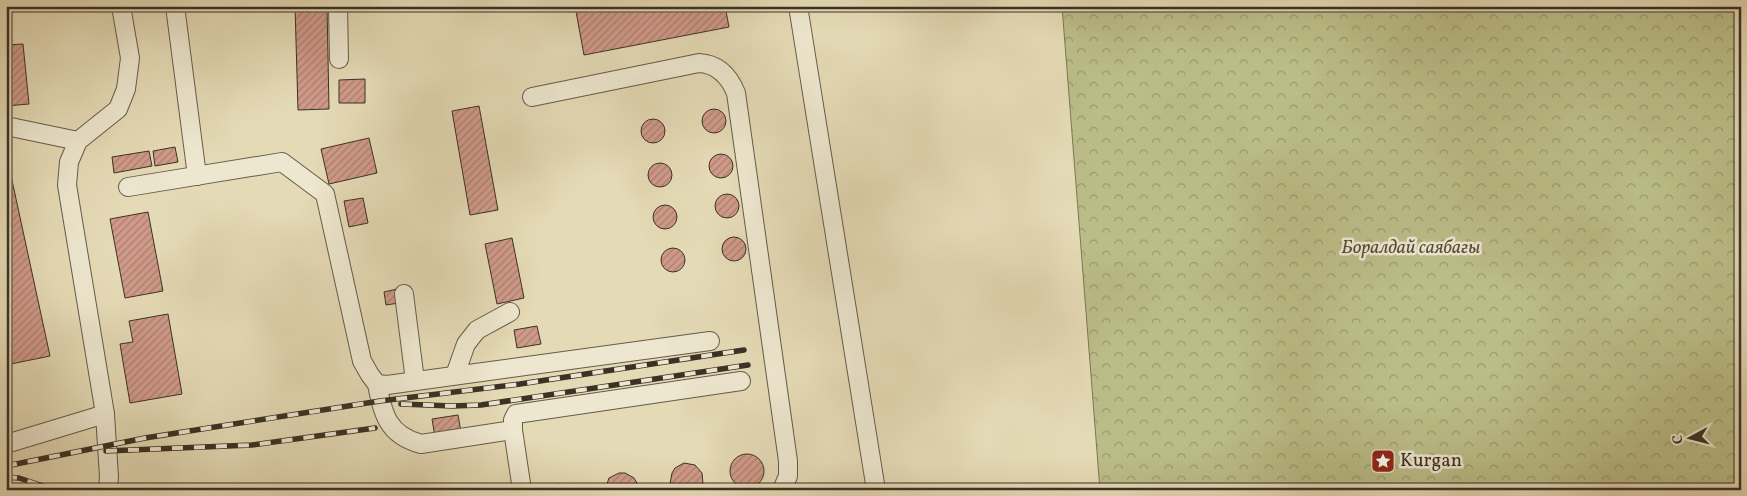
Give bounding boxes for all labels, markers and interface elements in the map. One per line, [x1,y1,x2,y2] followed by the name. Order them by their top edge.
[1342,235,1480,261] park label: Боралдай саябағы
[1664,414,1714,464] north arrow
[1669,434,1689,445] text: С
[1370,448,1396,474] place icon: Kurgan
[1400,448,1462,474] place label: Kurgan

